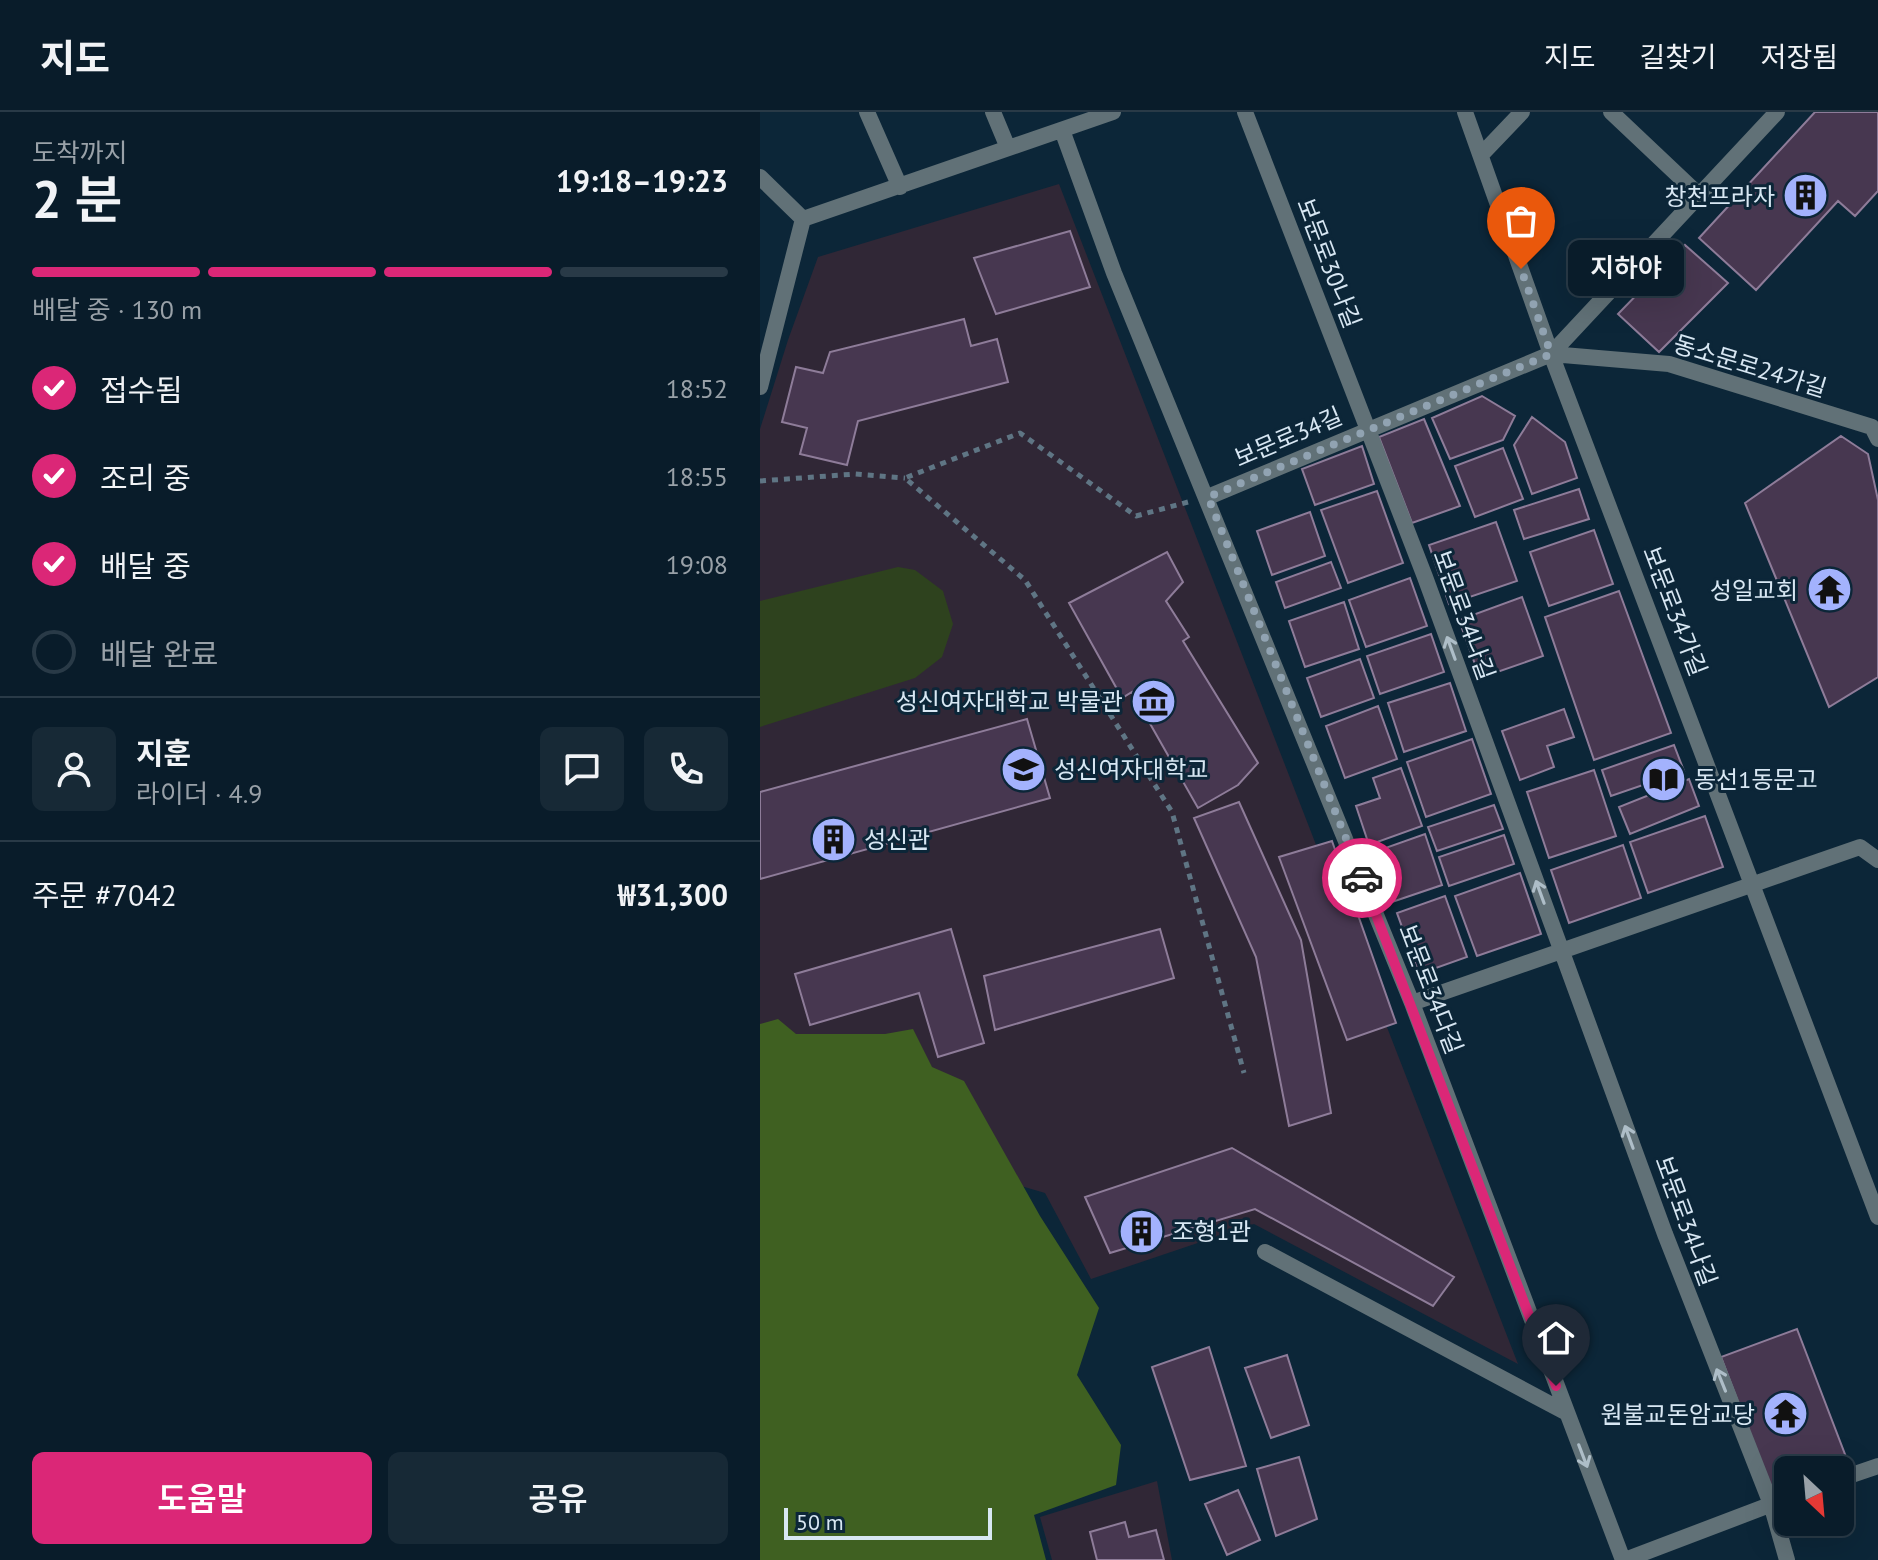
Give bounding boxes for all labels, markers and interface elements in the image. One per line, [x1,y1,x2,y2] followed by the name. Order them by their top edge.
[40,33,110,82] text: 지도
[1544,38,1595,75] text: 지도
[1639,38,1717,75] text: 길찾기
[1761,38,1838,75] text: 저장됨
[32,136,128,169] text: 도착까지
[556,161,728,200] text: 19:18–19:23
[32,165,122,232] text: 2 분
[1782,172,1830,220] building icon: 창천프라자
[1665,181,1775,212] place label: 창천프라자
[1487,187,1555,269] pin
[1290,194,1368,332] street label: 보문로30나길
[1499,199,1543,243] icon: bag
[1569,241,1685,297] callout: 지하야
[1590,251,1662,284] text: 지하야
[32,293,202,326] text: 배달 중 · 130 m
[1670,328,1830,404] street label: 동소문로24가길
[32,366,76,410] icon: check
[100,370,183,409] text: 접수됨
[666,372,728,405] text: 18:52
[1229,400,1347,474] street label: 보문로34길
[32,454,76,498] icon: check
[100,458,191,497] text: 조리 중
[666,460,728,493] text: 18:55
[32,542,76,586] icon: check
[1636,542,1714,680] street label: 보문로34가길
[100,546,191,585] text: 배달 중
[1426,546,1502,684] street label: 보문로34나길
[666,548,728,581] text: 19:08
[1805,566,1853,614] temple icon: 성일교회
[1710,575,1798,606] place label: 성일교회
[100,634,218,673] text: 배달 완료
[1443,636,1457,661] one-way arrow
[1130,677,1178,725] museum icon: 성신여자대학교 박물관
[896,686,1123,717] place label: 성신여자대학교 박물관
[32,727,116,811] button: person
[540,727,624,811] button: chat
[644,727,728,811] button: phone
[136,733,191,772] text: 지훈
[999,745,1047,793] school or university icon: 성신여자대학교
[1054,754,1209,785] place label: 성신여자대학교
[1639,755,1687,803] library icon: 동선1동문고
[1694,764,1817,795] place label: 동선1동문고
[136,777,263,810] text: 라이더 · 4.9
[809,815,857,863] building icon: 성신관
[864,824,930,855] place label: 성신관
[1322,838,1402,918] courier
[1340,856,1384,900] icon: car
[32,875,177,914] text: 주문 #7042
[618,875,728,914] text: ₩31,300
[1532,880,1546,905] one-way arrow
[1392,920,1470,1058] street label: 보문로34다길
[1621,1125,1635,1149] one-way arrow
[1648,1152,1724,1290] street label: 보문로34나길
[1117,1207,1165,1255] building icon: 조형1관
[1172,1216,1251,1247] place label: 조형1관
[1522,1304,1590,1386] pin
[1534,1316,1578,1360] icon: home
[1713,1368,1727,1393] one-way arrow
[1762,1390,1810,1438] temple icon: 원불교돈암교당
[1600,1399,1755,1430] place label: 원불교돈암교당
[1577,1443,1591,1468] one-way arrow
[32,1452,372,1544] button: 도움말
[388,1452,728,1544] button: 공유
[1774,1456,1854,1536] north arrow
[1774,1456,1854,1536] map controls
[784,1504,992,1540] scale bar
[796,1508,844,1536] text: 50 m

